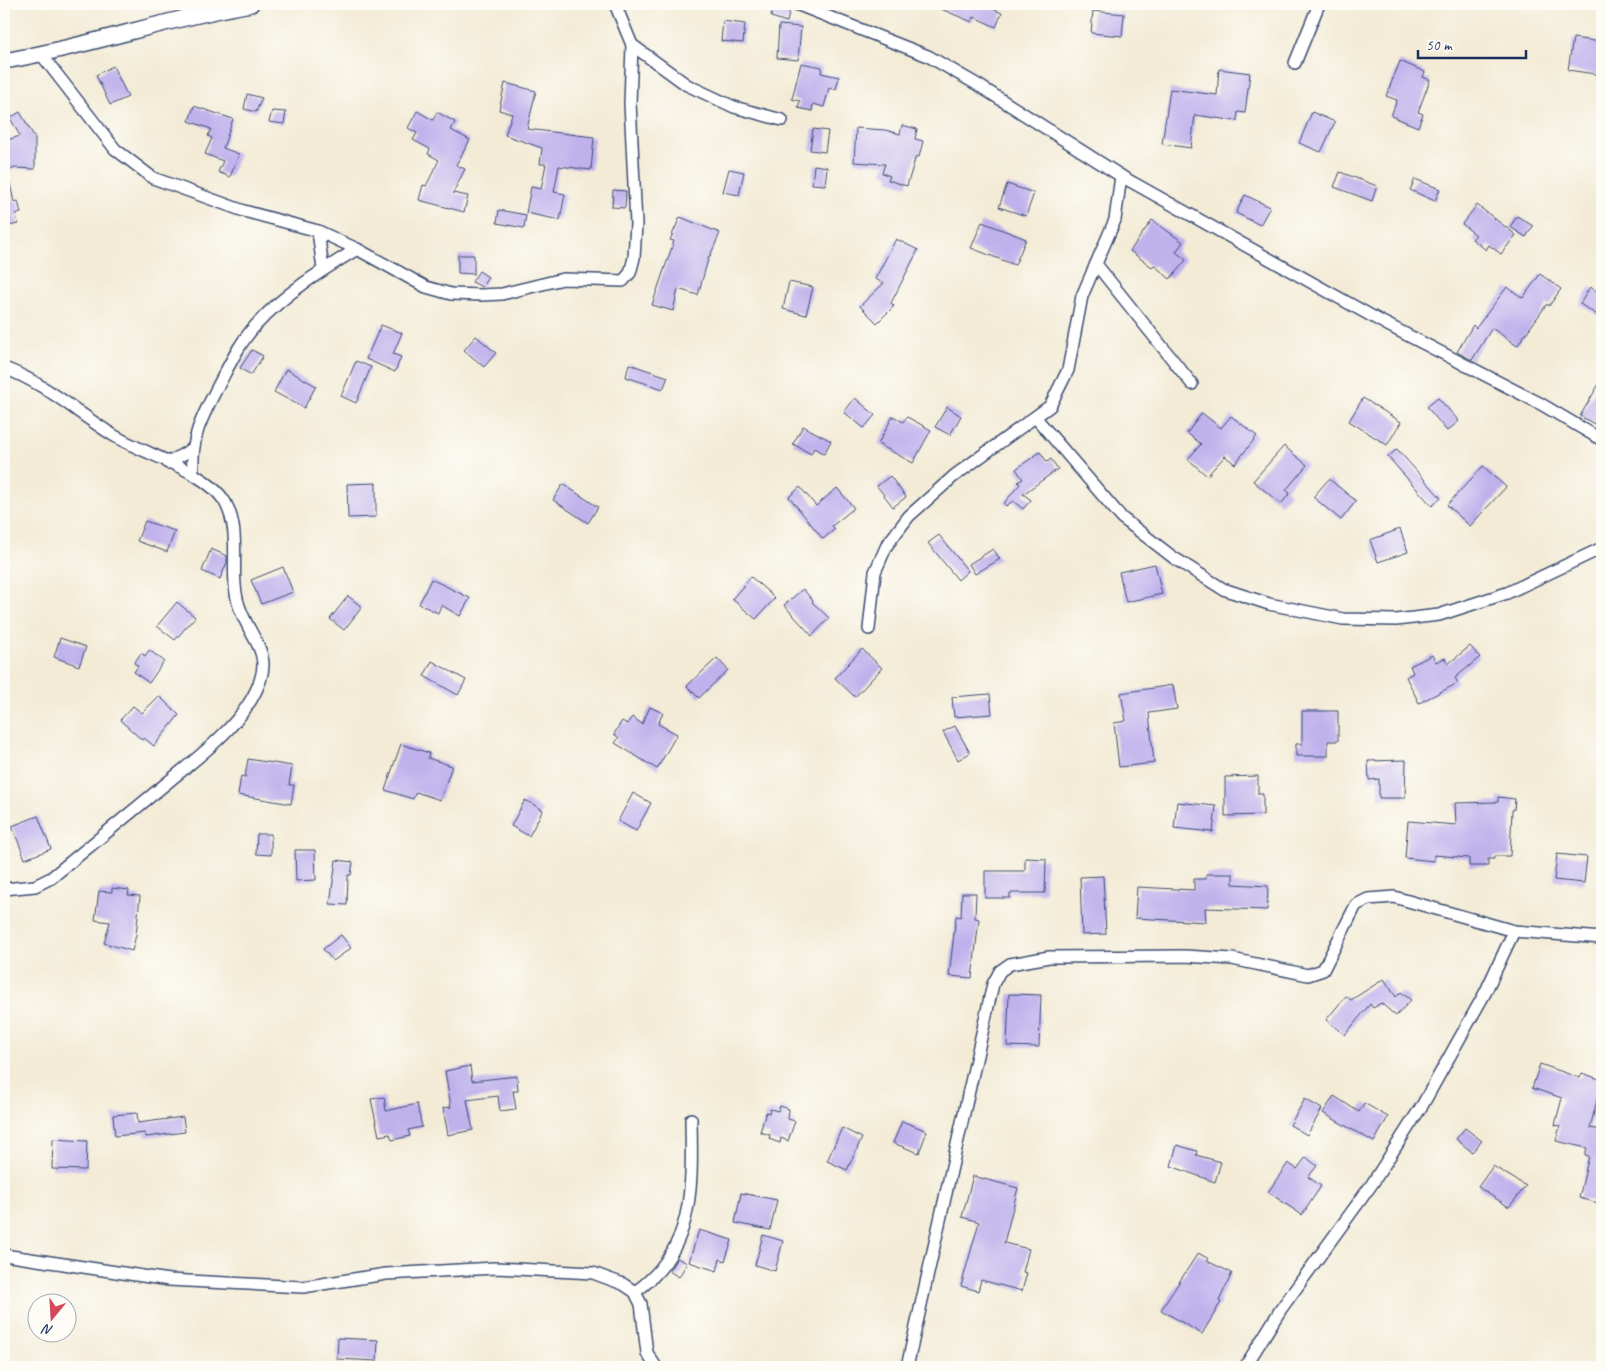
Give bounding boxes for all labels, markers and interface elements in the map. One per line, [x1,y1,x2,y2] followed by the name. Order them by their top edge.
[1418,28,1526,60] scale bar
[1426,36,1453,55] text: 50 m
[28,1294,78,1344] north arrow
[39,1320,55,1339] text: N

